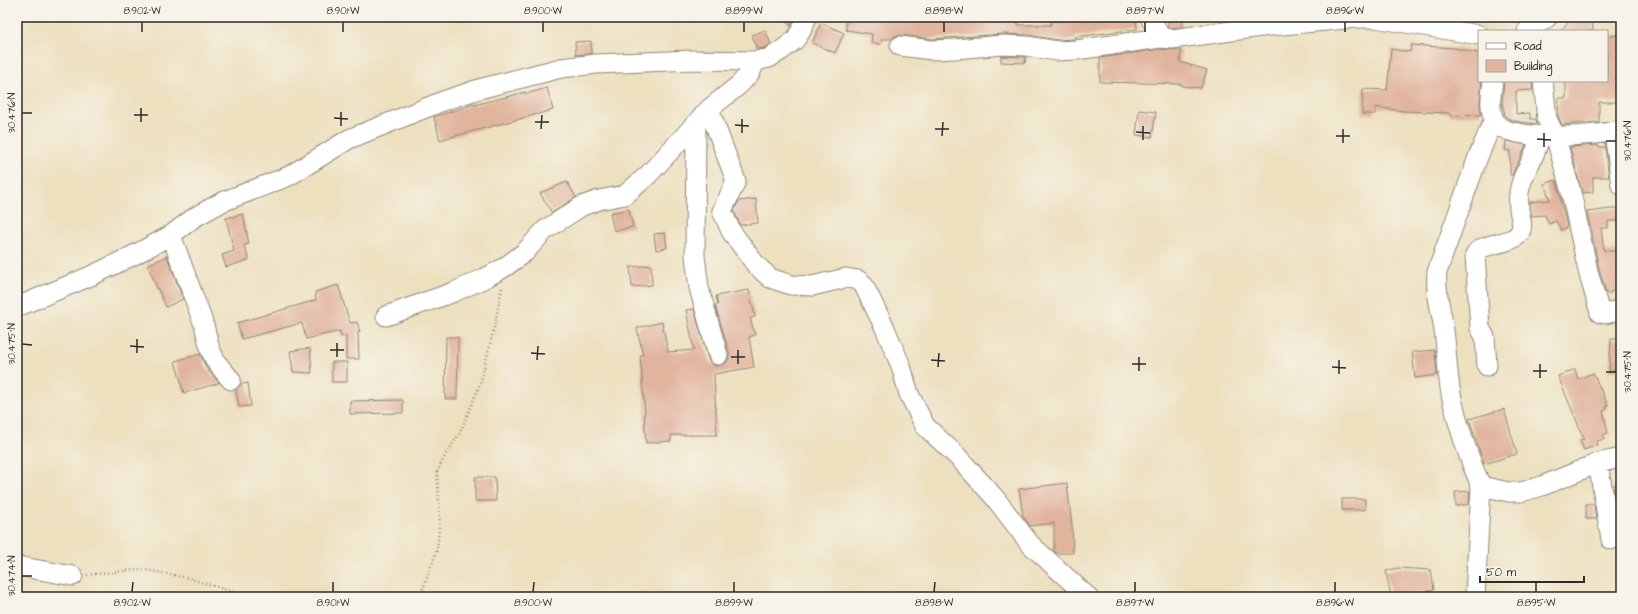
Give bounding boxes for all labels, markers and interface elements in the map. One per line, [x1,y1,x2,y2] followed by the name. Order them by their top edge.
[123,4,161,18] text: 8.902°W
[327,4,360,18] text: 8.901°W
[524,4,562,18] text: 8.900°W
[725,4,763,18] text: 8.899°W
[925,4,964,18] text: 8.898°W
[1126,4,1165,18] text: 8.897°W
[1326,4,1365,18] text: 8.896°W
[1478,30,1608,82] legend
[1514,38,1542,55] text: Road
[1514,58,1552,76] text: Building
[5,93,19,133] text: 30.476°N
[1621,121,1635,161] text: 30.476°N
[5,323,19,365] text: 30.475°N
[1621,351,1635,393] text: 30.475°N
[5,555,19,597] text: 30.474°N
[1480,558,1584,584] scale bar
[1486,564,1517,581] text: 50 m
[113,596,151,610] text: 8.902°W
[317,596,350,610] text: 8.901°W
[514,596,552,610] text: 8.900°W
[715,596,753,610] text: 8.899°W
[915,596,954,610] text: 8.898°W
[1116,596,1155,610] text: 8.897°W
[1316,596,1355,610] text: 8.896°W
[1517,596,1556,610] text: 8.895°W

